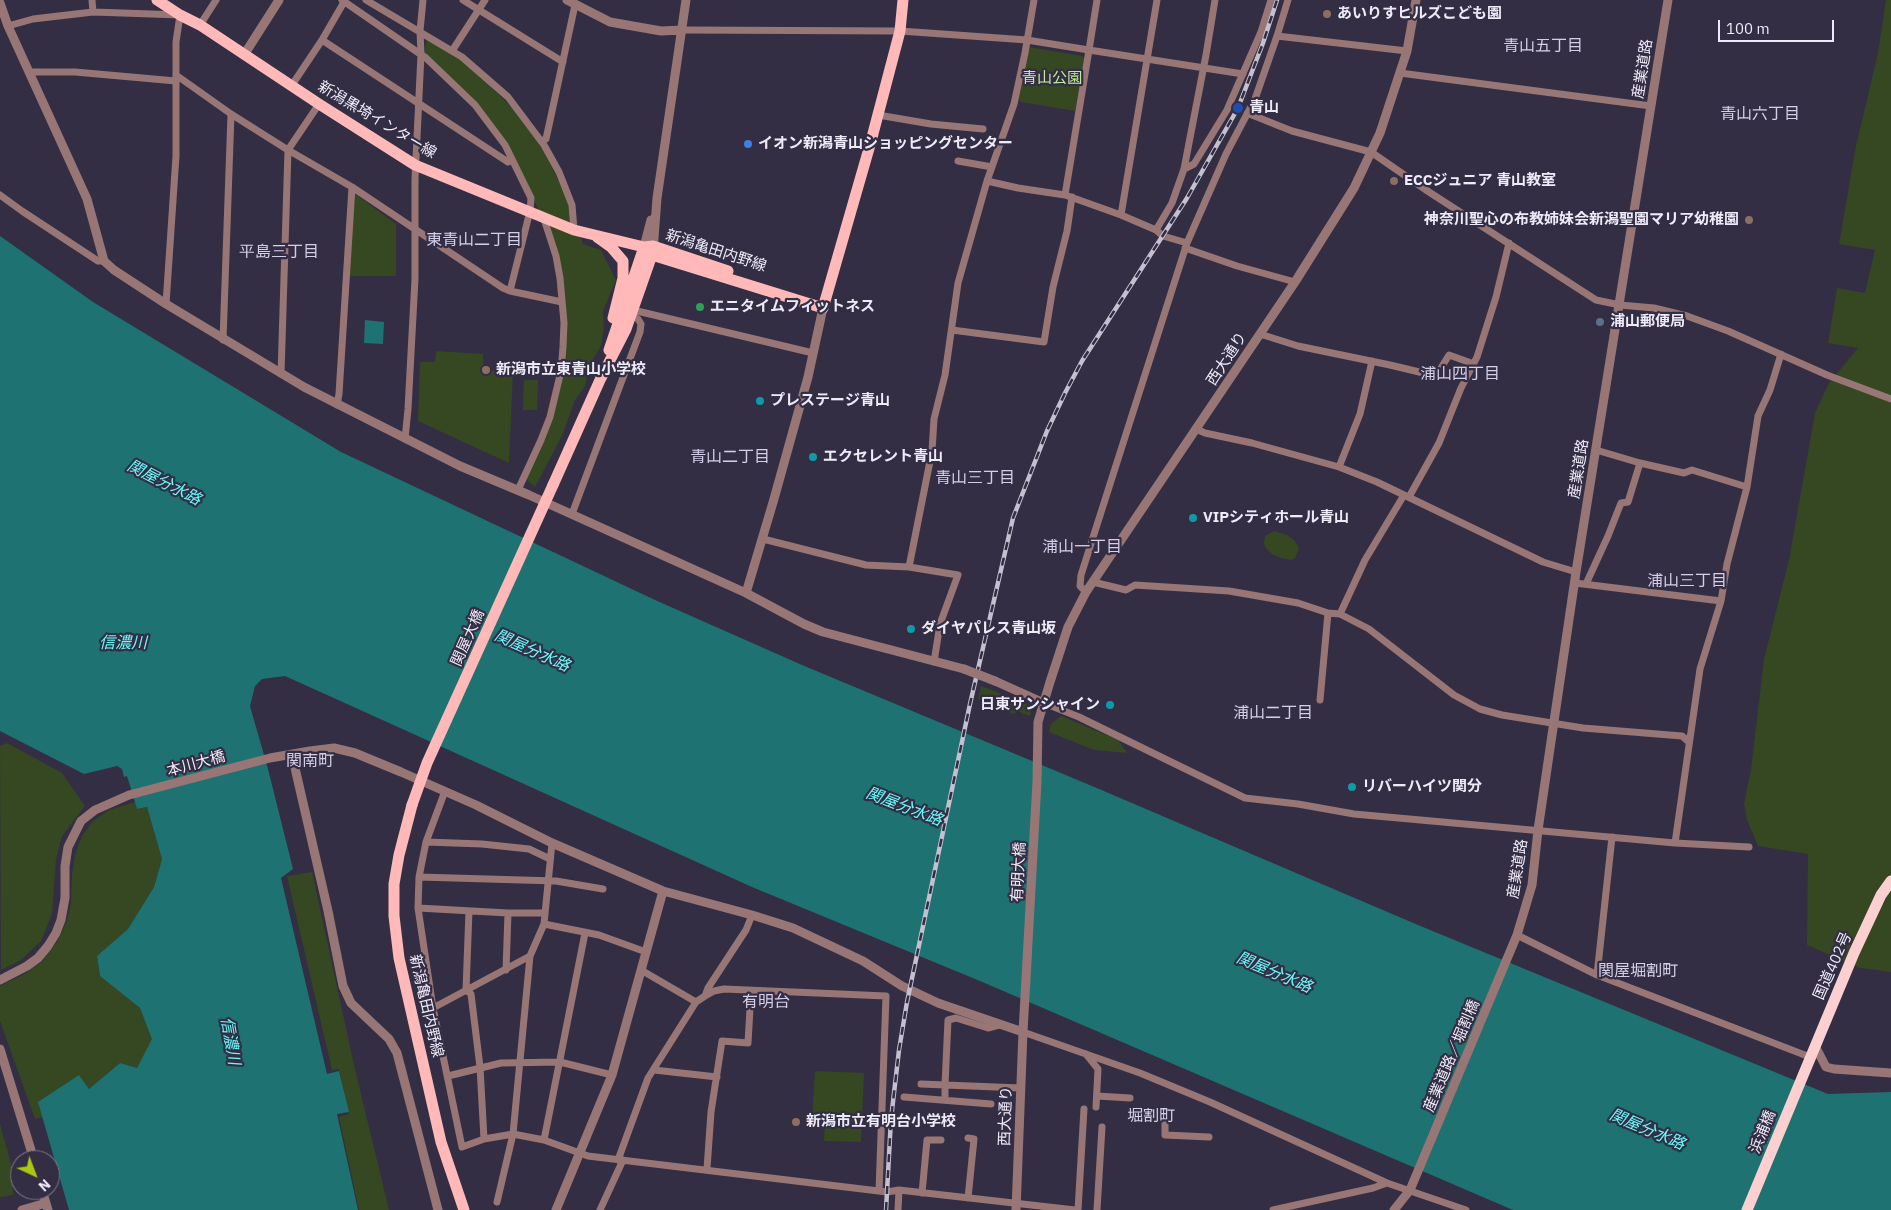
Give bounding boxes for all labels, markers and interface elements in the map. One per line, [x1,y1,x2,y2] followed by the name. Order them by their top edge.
[1337,5,1502,23] place label: あいりすヒルズこども園
[1321,8,1333,20] marker: あいりすヒルズこども園
[1721,10,1837,42] scale bar
[1726,19,1770,38] text: 100 m
[1503,36,1583,56] district label: 青山五丁目
[1629,38,1657,100] street label: 産業道路
[1022,70,1082,88] park label: 青山公園
[315,78,439,162] street label: 新潟黒埼インター線
[1249,99,1279,117] place label: 青山
[1231,101,1245,115] marker: 青山
[1720,104,1800,124] district label: 青山六丁目
[758,135,1013,153] place label: イオン新潟青山ショッピングセンター
[742,138,754,150] marker: イオン新潟青山ショッピングセンター
[1404,172,1556,190] place label: ECCジュニア 青山教室
[1388,175,1400,187] marker: ECCジュニア 青山教室
[1424,211,1739,229] place label: 神奈川聖心の布教姉妹会新潟聖園マリア幼稚園
[1743,214,1755,226] marker: 神奈川聖心の布教姉妹会新潟聖園マリア幼稚園
[663,226,769,276] street label: 新潟亀田内野線
[426,230,522,250] district label: 東青山二丁目
[239,242,319,262] district label: 平島三丁目
[710,298,875,316] place label: エニタイムフィットネス
[694,301,706,313] marker: エニタイムフィットネス
[1610,313,1685,331] place label: 浦山郵便局
[1594,316,1606,328] marker: 浦山郵便局
[1203,329,1251,389] street label: 西大通り
[496,361,646,379] place label: 新潟市立東青山小学校
[480,364,492,376] marker: 新潟市立東青山小学校
[1420,364,1500,384] district label: 浦山四丁目
[770,392,890,410] place label: プレステージ青山
[754,395,766,407] marker: プレステージ青山
[1565,438,1593,500] street label: 産業道路
[690,447,770,467] district label: 青山二丁目
[823,448,943,466] place label: エクセレント青山
[807,451,819,463] marker: エクセレント青山
[124,456,204,510] water label: 関屋分水路
[935,468,1015,488] district label: 青山三丁目
[1203,509,1349,527] place label: VIPシティホール青山
[1187,512,1199,524] marker: VIPシティホール青山
[1042,537,1122,557] district label: 浦山一丁目
[1647,571,1727,591] district label: 浦山三丁目
[448,607,488,669] street label: 関屋大橋
[921,620,1056,638] place label: ダイヤパレス青山坂
[905,623,917,635] marker: ダイヤパレス青山坂
[492,626,572,676] water label: 関屋分水路
[99,633,147,653] water label: 信濃川
[980,696,1100,714] place label: 日東サンシャイン
[1104,699,1116,711] marker: 日東サンシャイン
[1233,703,1313,723] district label: 浦山二丁目
[165,748,227,780] street label: 本川大橋
[286,751,334,771] district label: 関南町
[1362,778,1482,796] place label: リバーハイツ関分
[1346,781,1358,793] marker: リバーハイツ関分
[863,784,945,830] water label: 関屋分水路
[1504,838,1532,900] street label: 産業道路
[1008,842,1030,902] street label: 有明大橋
[1810,929,1856,1003] street label: 国道402号
[1233,949,1315,997] water label: 関屋分水路
[405,953,447,1059] street label: 新潟亀田内野線
[1598,961,1678,981] district label: 関屋堀割町
[742,992,790,1012] district label: 有明台
[1420,997,1484,1115] street label: 産業道路／堀割橋
[216,1016,244,1066] water label: 信濃川
[996,1086,1016,1146] street label: 西大通り
[1127,1106,1175,1126] district label: 堀割町
[1606,1106,1688,1154] water label: 関屋分水路
[1746,1108,1780,1156] street label: 浜浦橋
[806,1113,956,1131] place label: 新潟市立有明台小学校
[790,1116,802,1128] marker: 新潟市立有明台小学校
[10,1150,60,1200] north arrow
[35,1175,54,1195] text: N

